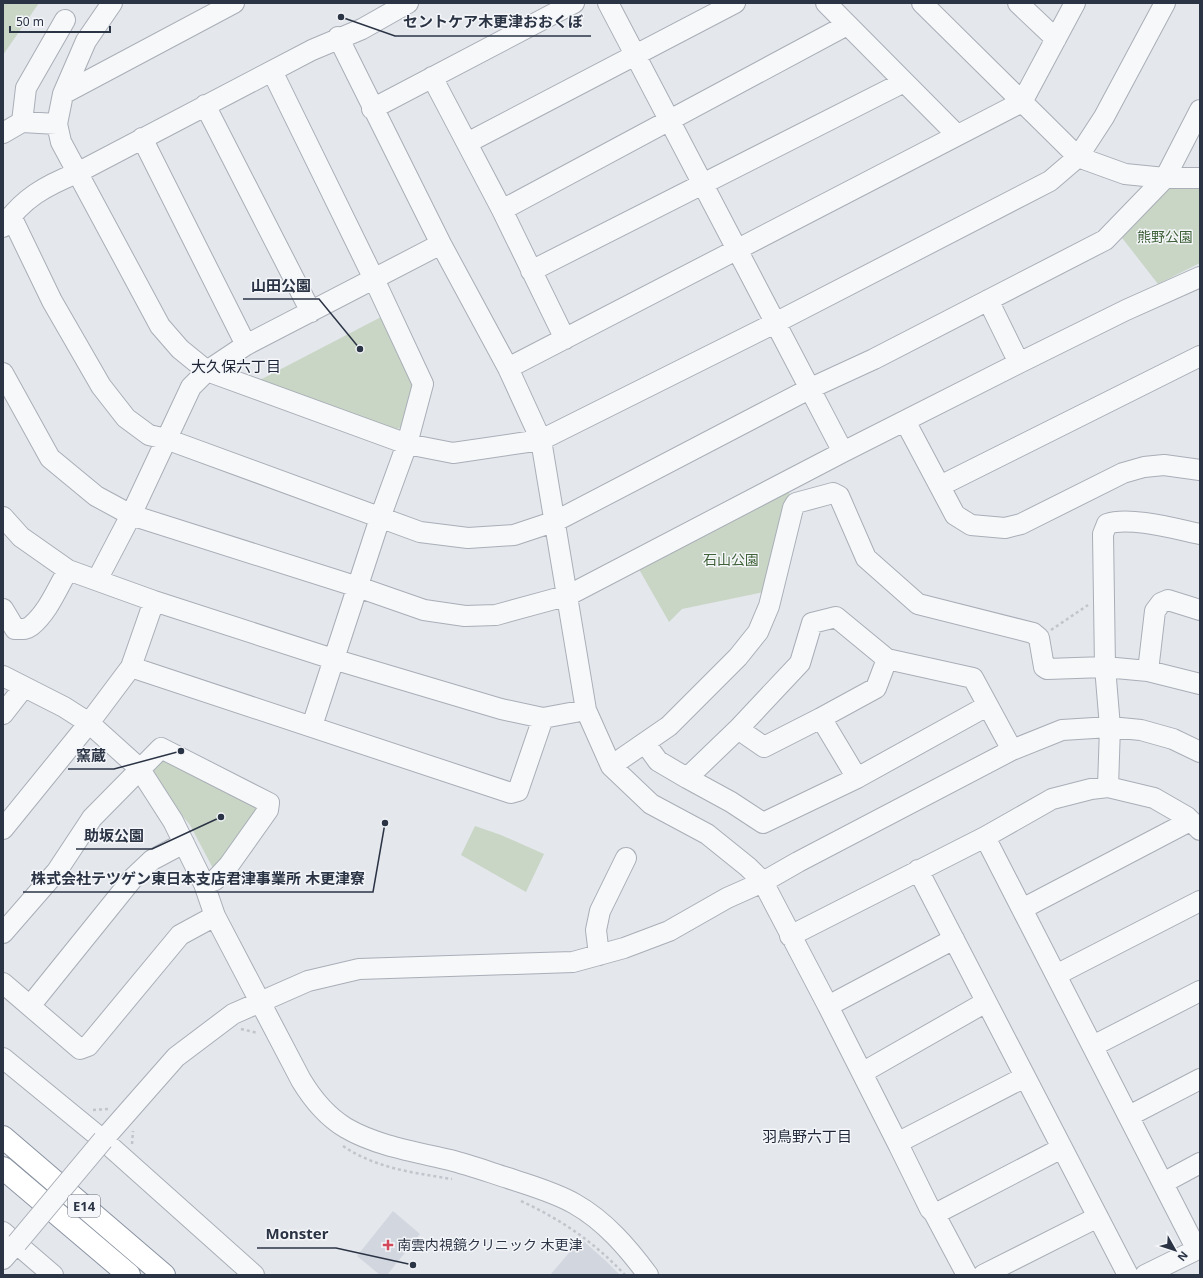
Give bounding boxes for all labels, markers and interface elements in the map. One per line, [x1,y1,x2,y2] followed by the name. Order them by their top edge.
[10,8,110,34] scale bar
[395,9,591,36] callout: セントケア木更津おおくぼ
[403,11,583,31] text: セントケア木更津おおくぼ
[16,13,44,30] text: 50 m
[1137,227,1193,246] park label: 熊野公園
[243,272,319,299] callout: 山田公園
[251,275,311,295] text: 山田公園
[191,356,281,376] district label: 大久保六丁目
[703,550,759,569] park label: 石山公園
[68,742,114,769] callout: 窯蔵
[76,745,106,765] text: 窯蔵
[76,822,152,849] callout: 助坂公園
[84,825,144,845] text: 助坂公園
[23,865,373,892] callout: 株式会社テツゲン東日本支店君津事業所 木更津寮
[31,868,365,888] text: 株式会社テツゲン東日本支店君津事業所 木更津寮
[762,1126,852,1146] district label: 羽鳥野六丁目
[68,1195,100,1217] road number: E14
[257,1221,336,1248] callout: Monster
[266,1223,329,1243] text: Monster
[1155,1230,1195,1270] north arrow
[397,1235,583,1254] place label: 南雲内視鏡クリニック 木更津
[382,1239,394,1251] marker: 南雲内視鏡クリニック 木更津
[1175,1248,1192,1265] text: N

